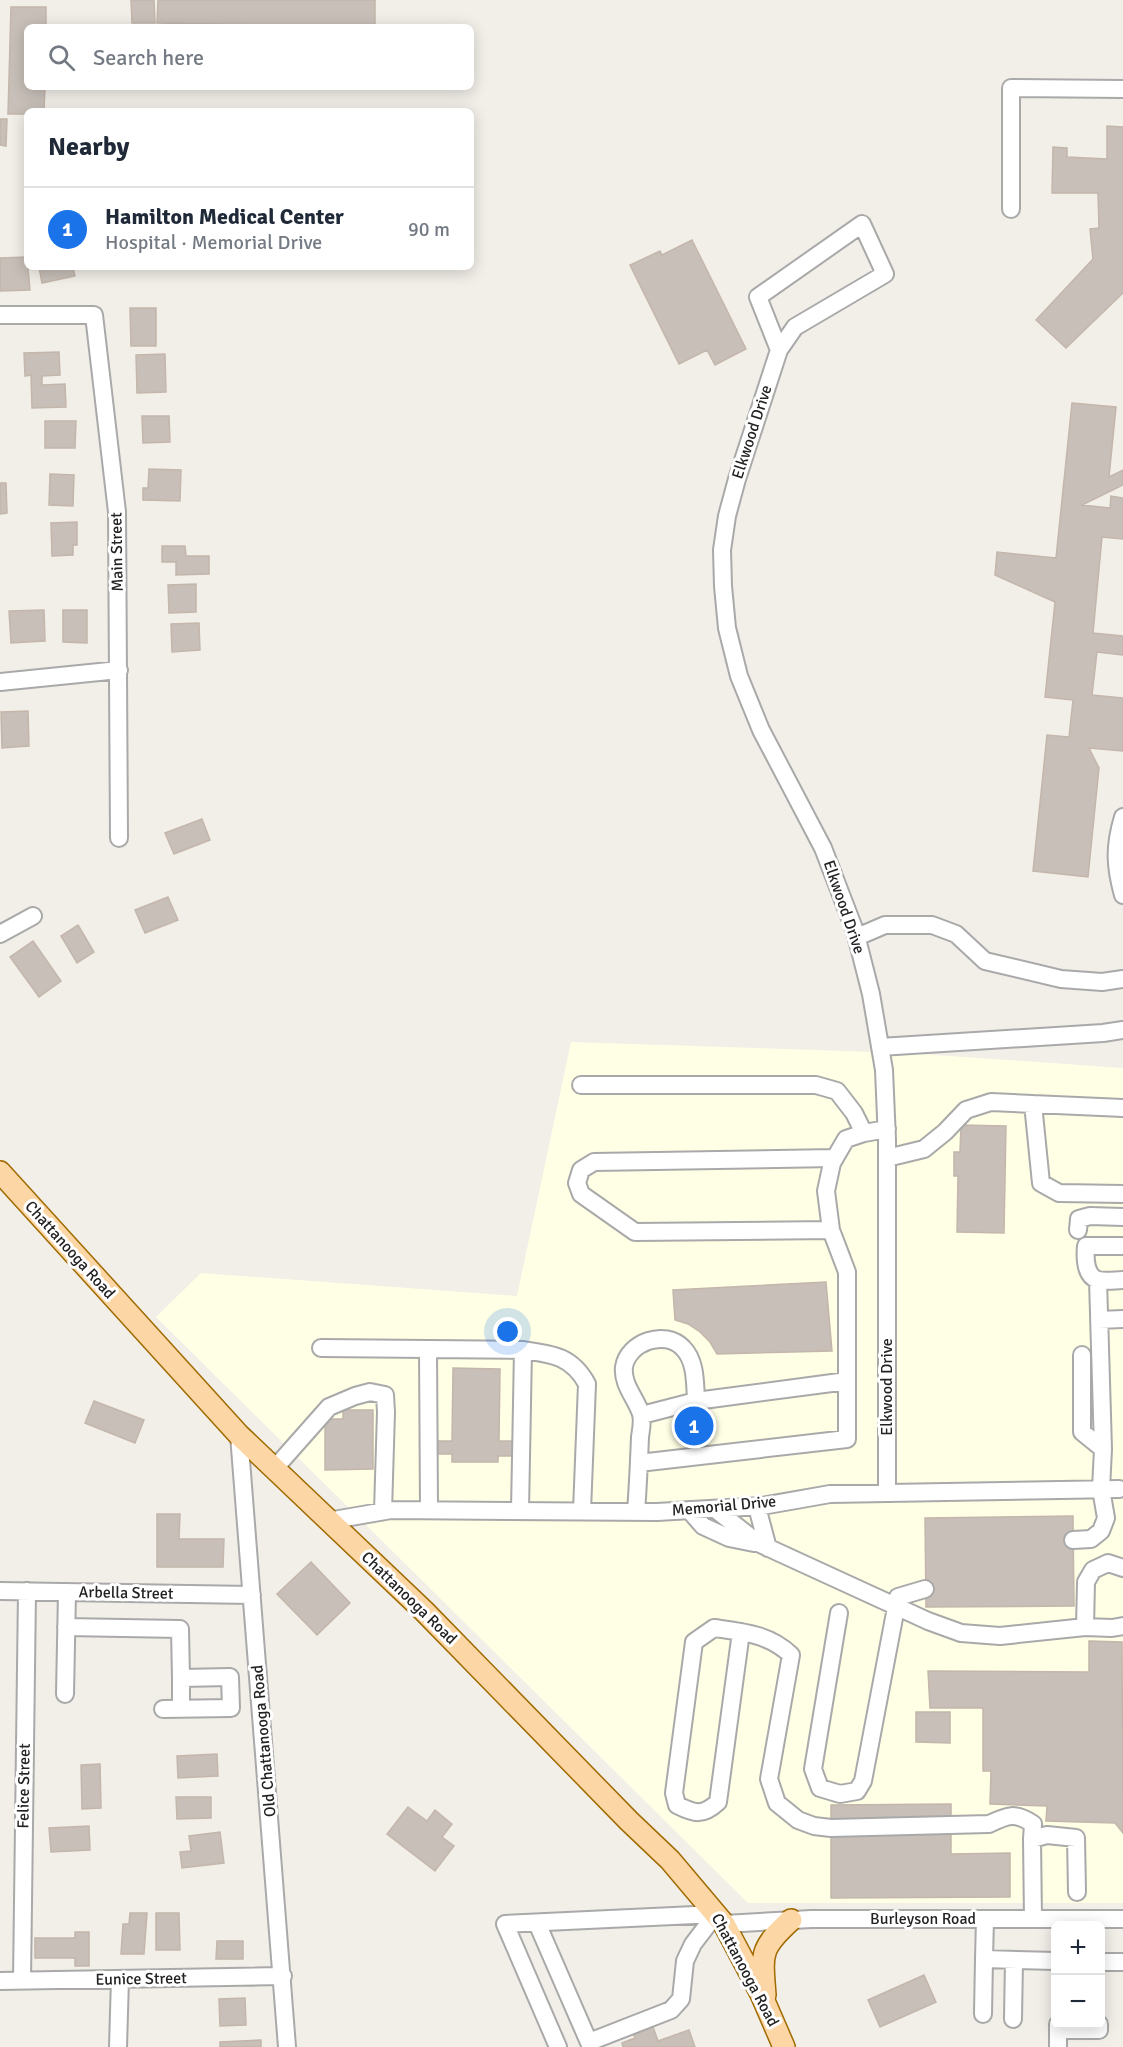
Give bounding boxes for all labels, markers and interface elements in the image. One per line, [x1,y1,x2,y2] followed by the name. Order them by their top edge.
[24,24,474,90] search box
[45,41,78,74] icon: search
[93,44,204,71] text: Search here
[48,131,129,163] text: Nearby
[105,203,344,230] text: Hamilton Medical Center
[62,217,73,242] text: 1
[408,217,450,242] text: 90 m
[105,230,322,255] text: Hospital · Memorial Drive
[727,383,777,481] street label: Elkwood Drive
[106,512,128,592] street label: Main Street
[819,858,869,956] street label: Elkwood Drive
[21,1197,119,1303] street label: Chattanooga Road
[493,1317,522,1346] your location
[877,1338,897,1436] street label: Elkwood Drive
[674,1404,714,1448] pin: 1
[671,1491,777,1521] street label: Memorial Drive
[357,1547,461,1649] street label: Chattanooga Road
[78,1582,174,1604] street label: Arbella Street
[247,1664,281,1818] street label: Old Chattanooga Road
[13,1743,35,1829] street label: Felice Street
[870,1909,976,1929] street label: Burleyson Road
[707,1910,783,2030] street label: Chattanooga Road
[1051,1921,1105,2029] map controls
[1051,1921,1105,1975] button: +
[95,1968,187,1990] street label: Eunice Street
[1051,1975,1105,2029] button: −

